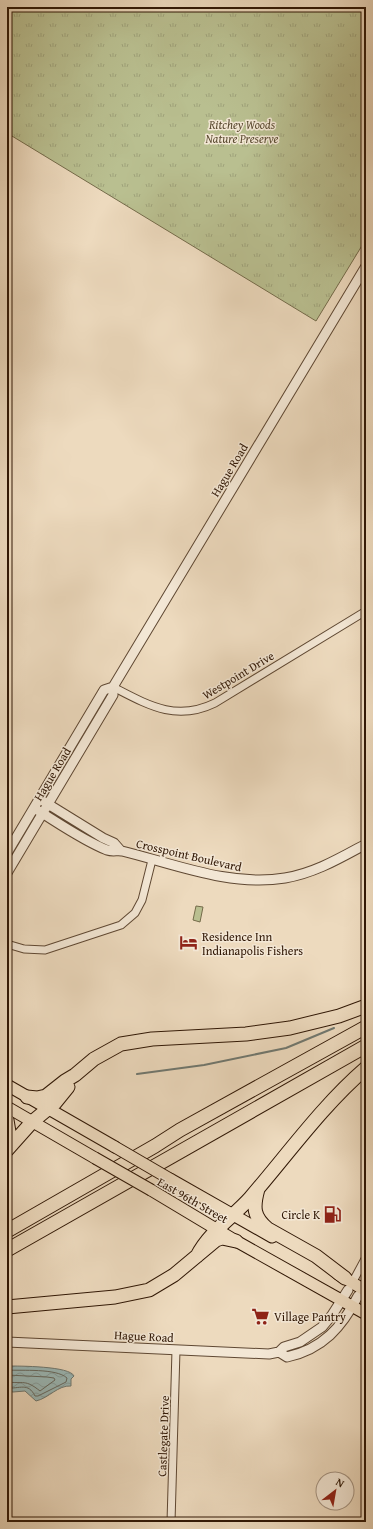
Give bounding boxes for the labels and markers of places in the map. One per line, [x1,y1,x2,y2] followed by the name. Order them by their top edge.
[202,928,303,959] place label: Residence Inn Indianapolis Fishers
[179,933,199,953] hotel icon: Residence Inn Indianapolis Fishers
[323,1204,343,1224] fuel station icon: Circle K
[281,1206,321,1223] place label: Circle K
[251,1306,271,1326] supermarket icon: Village Pantry
[274,1308,346,1325] place label: Village Pantry

